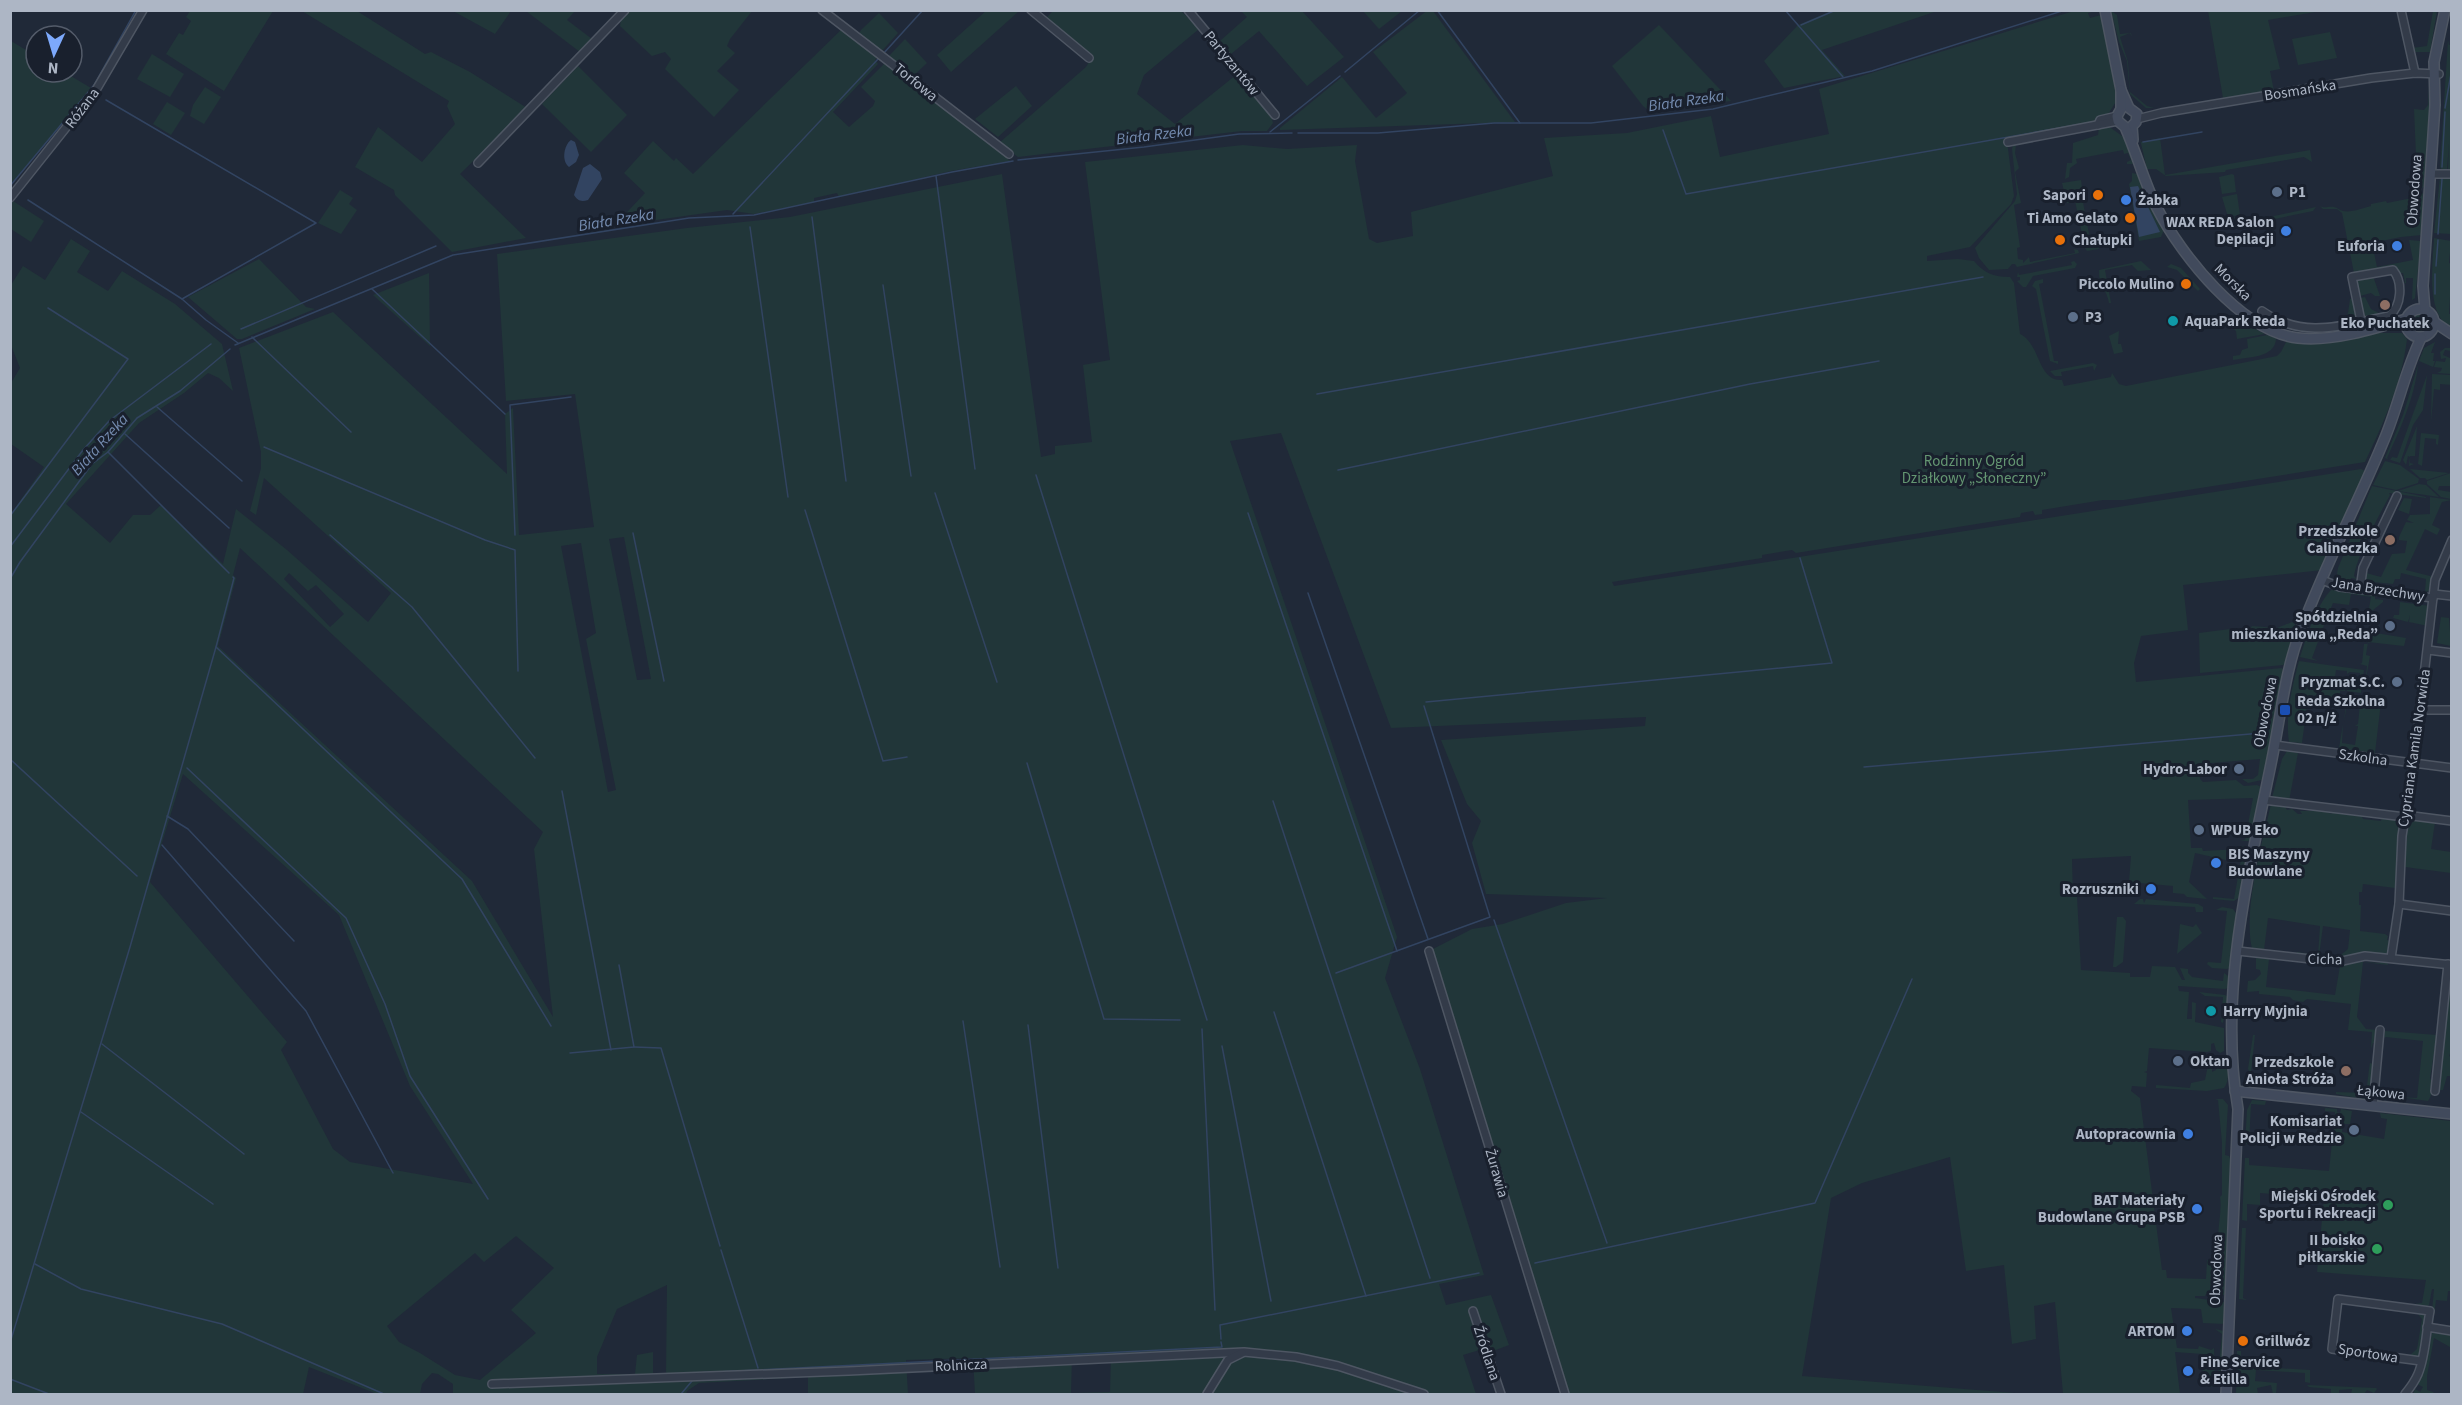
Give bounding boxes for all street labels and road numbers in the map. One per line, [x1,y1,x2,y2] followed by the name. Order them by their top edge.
[1199,26,1264,100] street label: Partyzantów
[889,58,942,107] street label: Torfowa
[2263,74,2338,107] street label: Bosmańska
[60,84,105,133] street label: Różana
[2402,154,2427,227] street label: Obwodowa
[2209,259,2256,306] street label: Morska
[2330,572,2426,607] street label: Jana Brzechwy
[2393,668,2436,828] street label: Cypriana Kamila Norwida
[2248,675,2283,749] street label: Obwodowa
[2337,744,2389,771] street label: Szkolna
[2307,949,2343,970] street label: Cicha
[2355,1079,2406,1105] street label: Łąkowa
[1479,1146,1514,1200] street label: Żurawia
[2205,1234,2228,1306] street label: Obwodowa
[1468,1323,1505,1383] street label: Źródlana
[2336,1338,2400,1369] street label: Sportowa
[934,1354,988,1377] street label: Rolnicza

